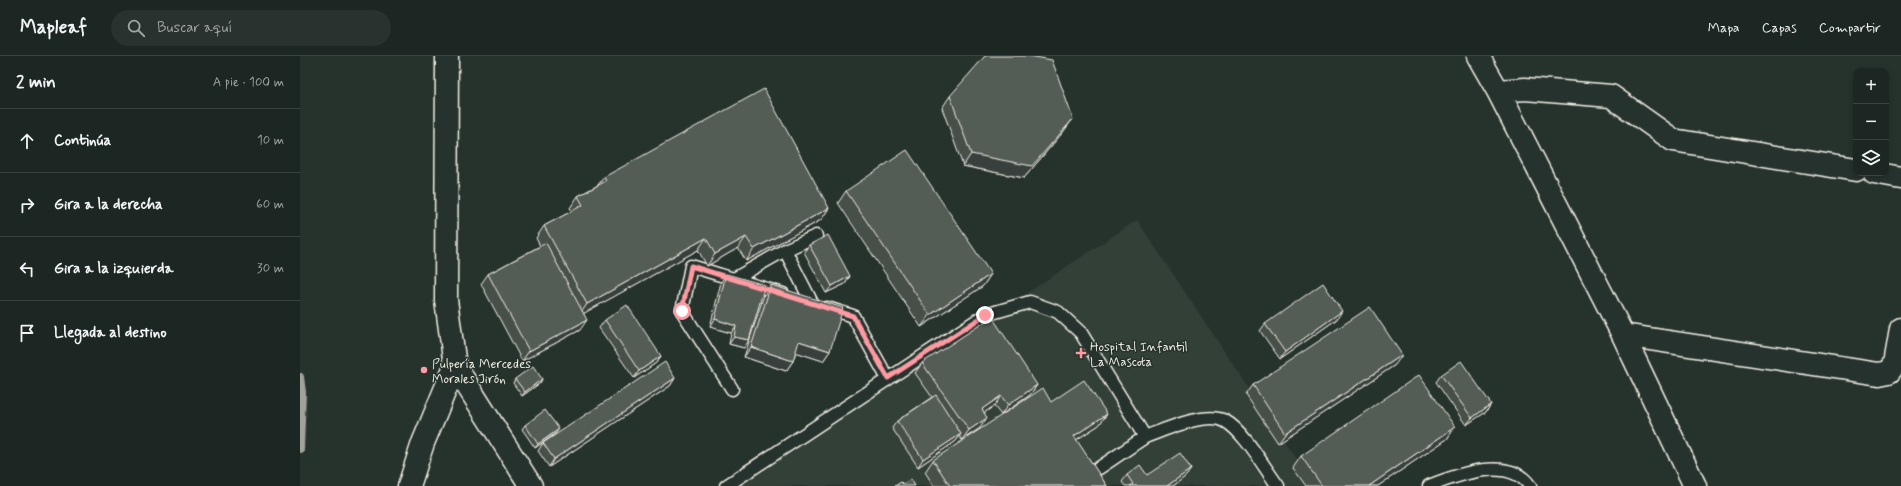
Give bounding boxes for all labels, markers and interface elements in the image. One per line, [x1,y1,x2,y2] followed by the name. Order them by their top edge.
[111,10,391,46] search box
[20,15,87,40] text: Mapleaf
[125,17,147,39] icon: search
[157,18,232,38] text: Buscar aquí
[1708,19,1740,37] text: Mapa
[1762,19,1797,37] text: Capas
[1819,19,1881,37] text: Compartir
[1853,68,1889,176] map controls
[1853,68,1889,104] button: +
[16,71,56,93] text: 2 min
[213,74,284,91] text: A pie · 100 m
[1853,104,1889,140] button: −
[16,130,38,152] icon: ahead
[54,131,111,151] text: Continúa
[257,132,284,149] text: 10 m
[1853,140,1889,176] button: layers
[16,194,38,216] icon: right
[54,195,163,215] text: Gira a la derecha
[256,196,284,213] text: 60 m
[16,258,38,280] icon: left
[54,259,173,279] text: Gira a la izquierda
[257,260,284,277] text: 30 m
[673,302,691,320] route start
[976,306,994,324] route end
[16,322,38,344] icon: arrive
[54,323,167,343] text: Llegada al destino
[1090,339,1188,371] place label: Hospital Infantil La Mascota
[1075,347,1087,359] marker: Hospital Infantil La Mascota
[432,356,531,388] place label: Pulpería Mercedes Morales Jirón
[419,365,429,375] marker: Pulpería Mercedes Morales Jirón

